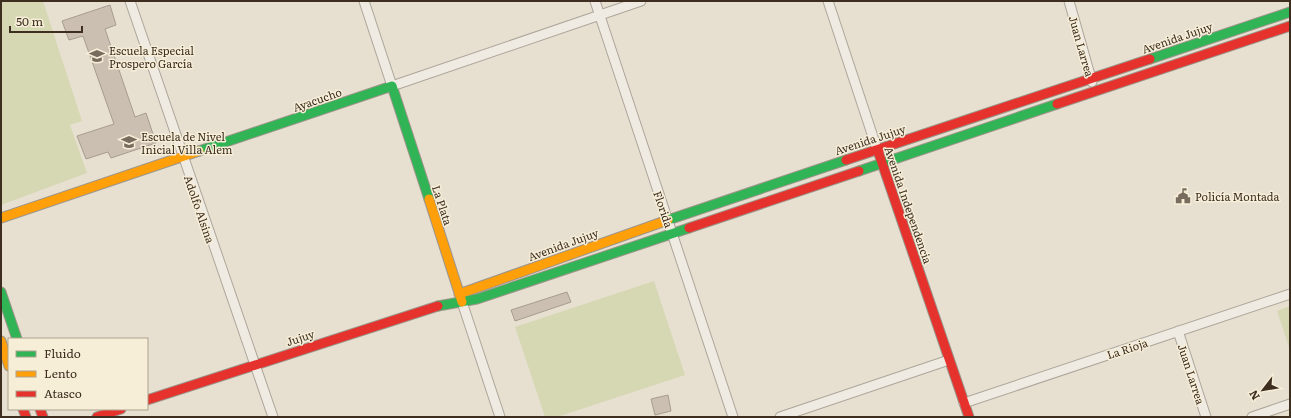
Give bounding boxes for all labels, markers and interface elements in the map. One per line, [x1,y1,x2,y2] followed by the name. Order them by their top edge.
[10,8,82,34] scale bar
[16,12,43,30] text: 50 m
[1066,14,1098,78] street label: Juan Larrea
[1140,17,1215,57] street label: Avenida Jujuy
[109,42,194,71] place label: Escuela Especial Prospero García
[88,47,106,65] school or university icon: Escuela Especial Prospero García
[290,83,344,115] street label: Ayacucho
[832,120,908,158] street label: Avenida Jujuy
[141,128,233,157] place label: Escuela de Nivel Inicial Villa Alem
[120,133,138,151] school or university icon: Escuela de Nivel Inicial Villa Alem
[881,144,937,266] street label: Avenida Independencia
[181,173,219,245] street label: Adolfo Alsina
[429,183,457,227] street label: La Plata
[1174,187,1192,205] public building icon: Policía Montada
[650,188,678,230] street label: Florida
[1195,188,1280,204] place label: Policía Montada
[526,224,601,264] street label: Avenida Jujuy
[284,325,317,349] street label: Jujuy
[1104,334,1150,362] street label: La Rioja
[8,338,148,410] legend
[1175,342,1209,406] street label: Juan Larrea
[44,344,81,362] text: Fluido
[44,364,77,382] text: Lento
[1243,370,1283,410] north arrow
[44,384,82,402] text: Atasco
[1244,388,1263,404] text: N

